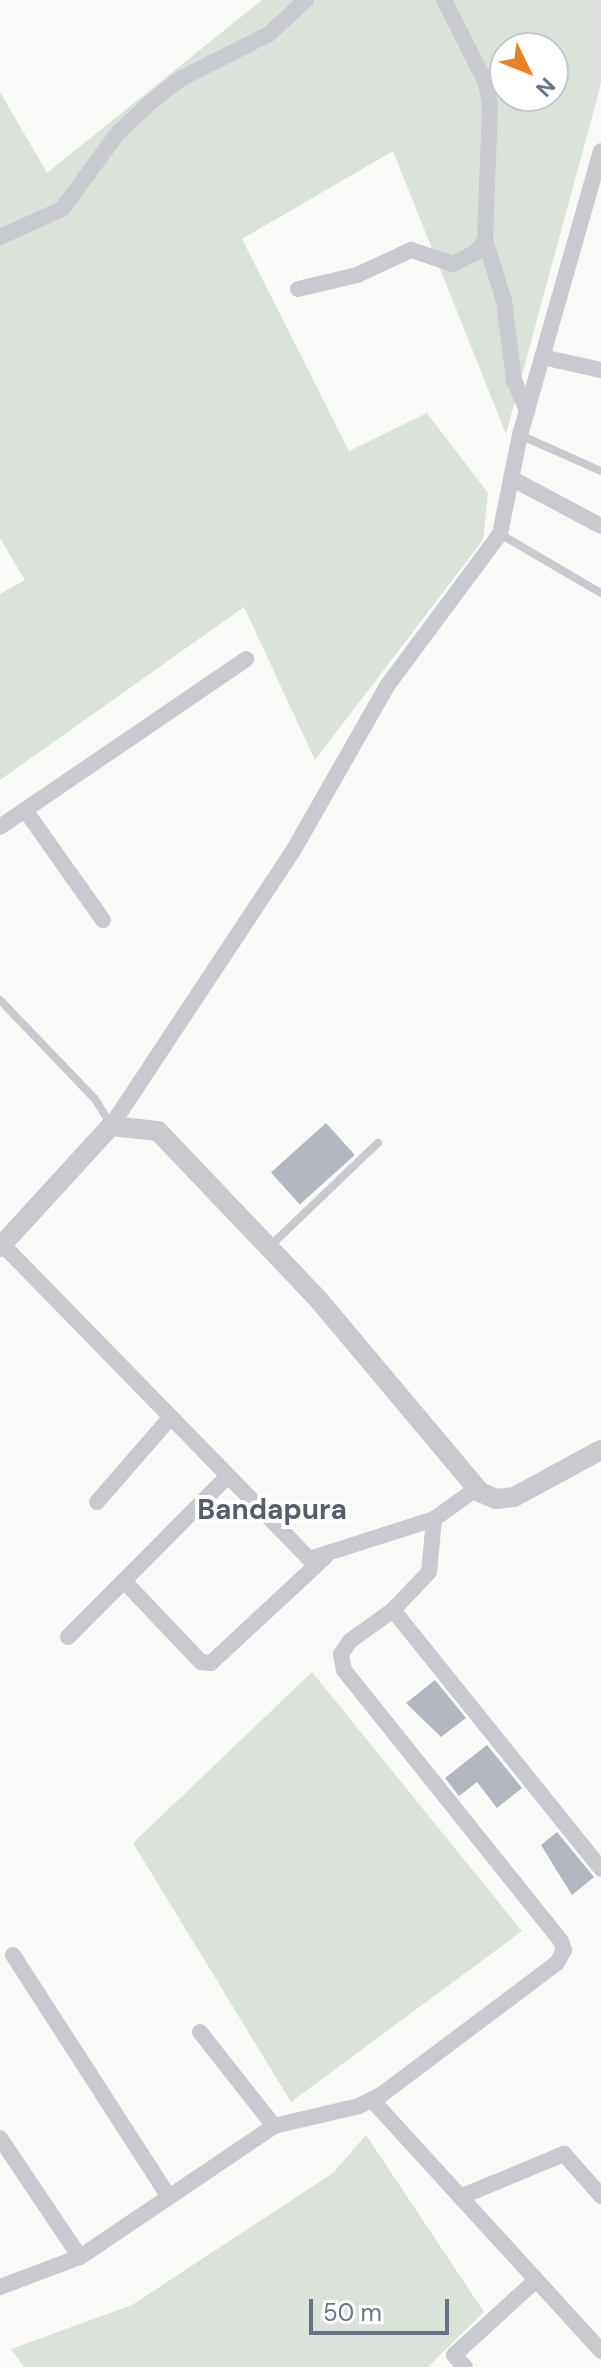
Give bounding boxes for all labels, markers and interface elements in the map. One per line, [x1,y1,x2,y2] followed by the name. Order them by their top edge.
[489,32,569,112] north arrow
[529,72,562,103] text: N
[197,1493,347,1527] district label: Bandapura
[313,2283,453,2333] scale bar
[323,2297,382,2328] text: 50 m

